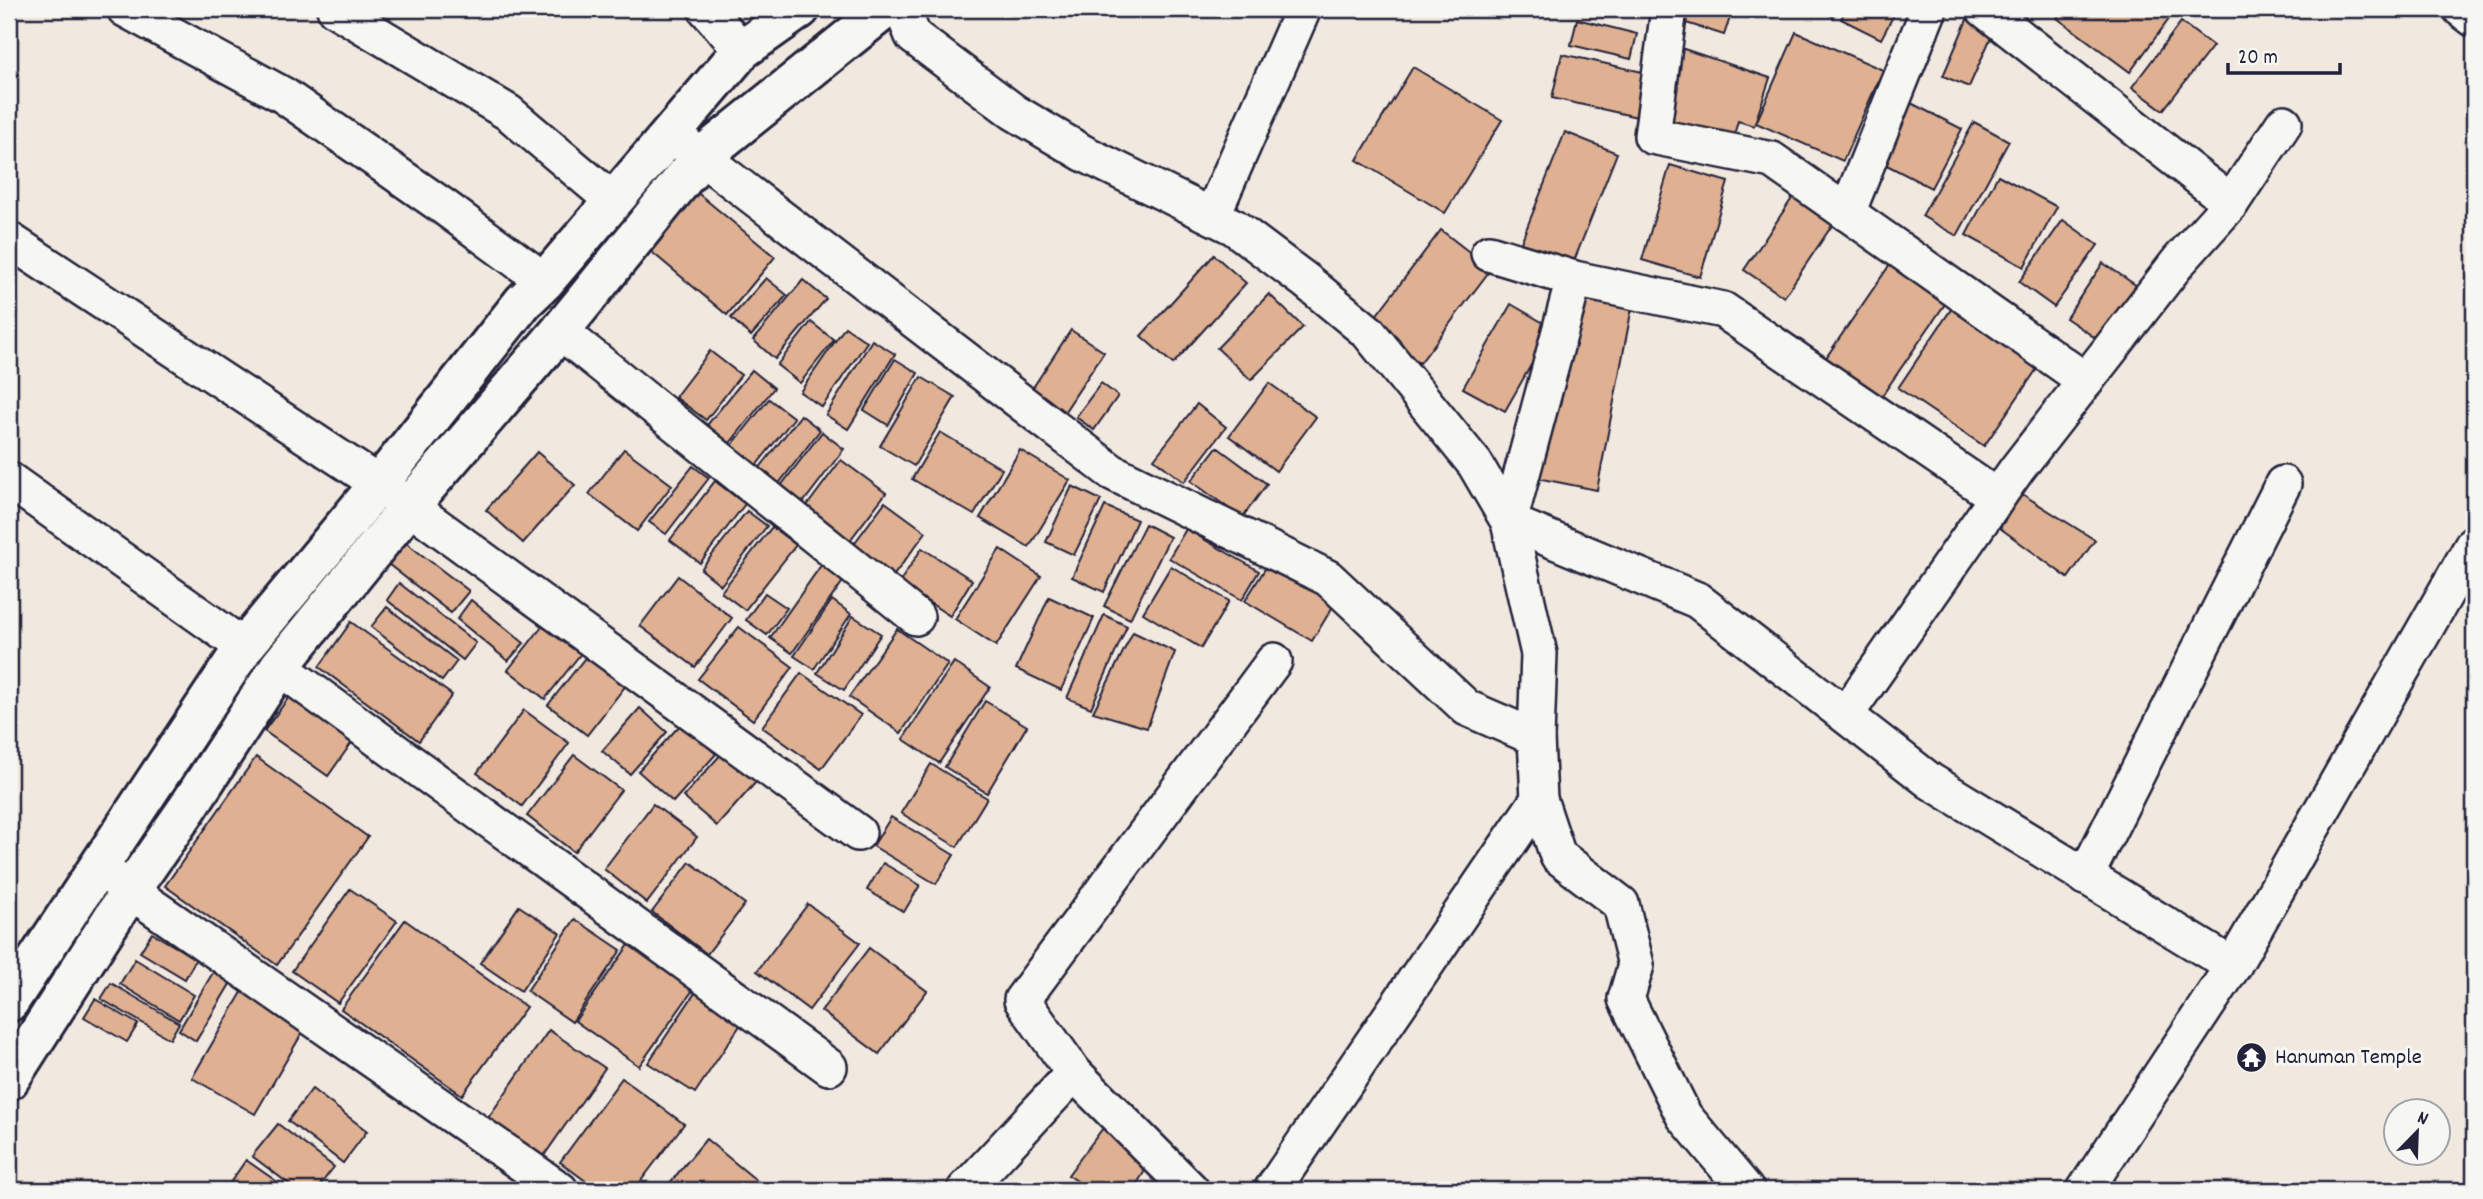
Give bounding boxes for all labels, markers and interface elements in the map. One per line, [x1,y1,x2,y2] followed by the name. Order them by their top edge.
[2228,32,2340,76] scale bar
[2238,44,2278,74] text: 20 m
[2235,1041,2269,1075] temple icon: Hanuman Temple
[2275,1042,2422,1075] place label: Hanuman Temple
[2382,1098,2452,1168] north arrow
[2413,1105,2432,1134] text: N

